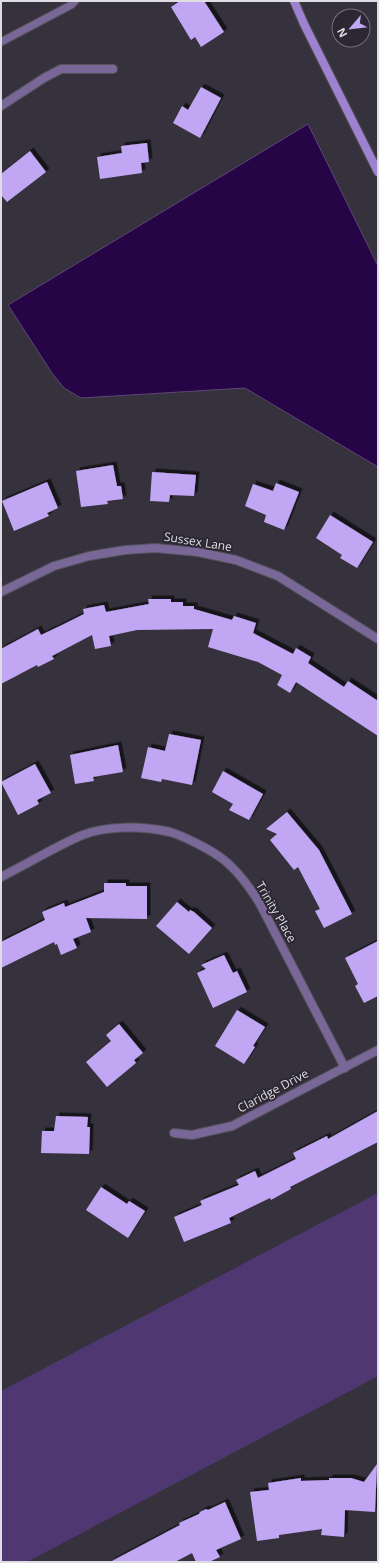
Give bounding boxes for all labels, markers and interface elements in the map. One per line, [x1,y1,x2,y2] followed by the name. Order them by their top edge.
[331,8,371,48] north arrow
[333,25,350,40] text: N
[163,528,234,555] street label: Sussex Lane
[252,878,301,946] street label: Trinity Place
[234,1065,312,1116] street label: Claridge Drive

